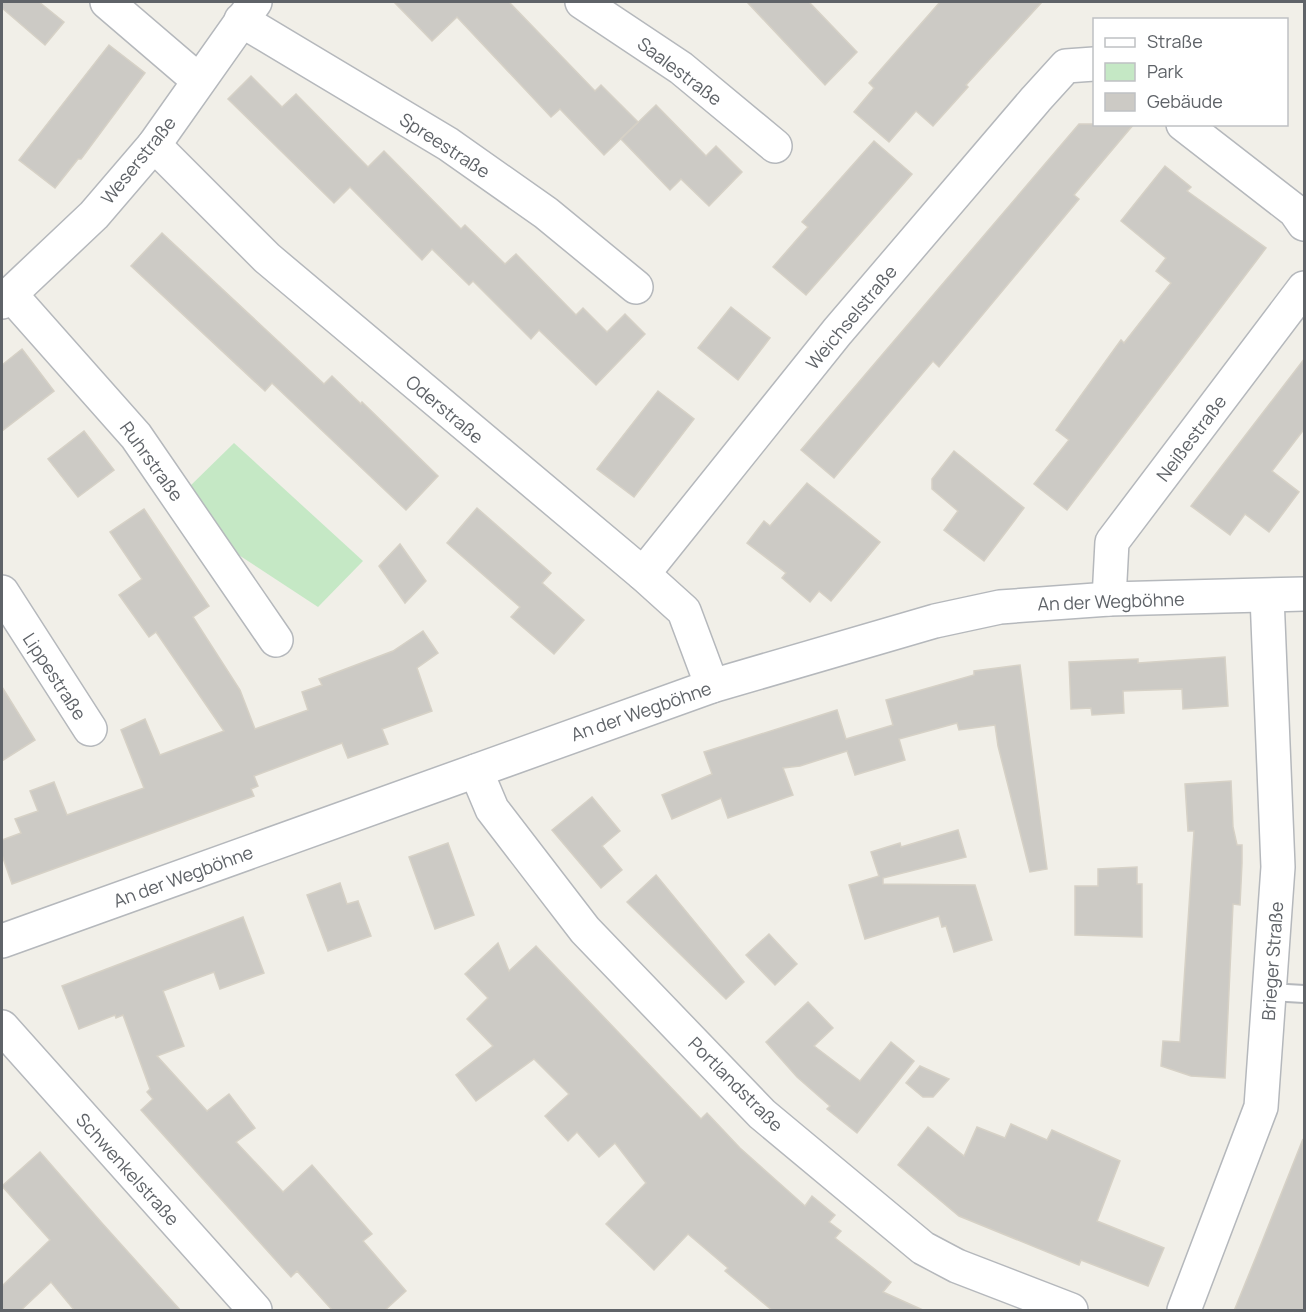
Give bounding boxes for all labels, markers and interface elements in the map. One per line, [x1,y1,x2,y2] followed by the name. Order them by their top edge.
[1093,18,1288,126] legend
[1147,29,1203,53] text: Straße
[633,31,727,111] street label: Saalestraße
[1147,59,1184,83] text: Park
[1147,89,1223,113] text: Gebäude
[395,107,495,183] street label: Spreestraße
[95,111,181,209] street label: Weserstraße
[800,260,902,374] street label: Weichselstraße
[401,369,489,449] street label: Oderstraße
[1151,390,1231,486] street label: Neißestraße
[115,416,189,506] street label: Ruhrstraße
[1037,586,1185,616] street label: An der Wegböhne
[18,628,92,724] street label: Lippestraße
[568,676,714,746] street label: An der Wegböhne
[110,840,256,912] street label: An der Wegböhne
[1256,901,1288,1021] street label: Brieger Straße
[683,1031,789,1137] street label: Portlandstraße
[71,1108,185,1230] street label: Schwenkelstraße

